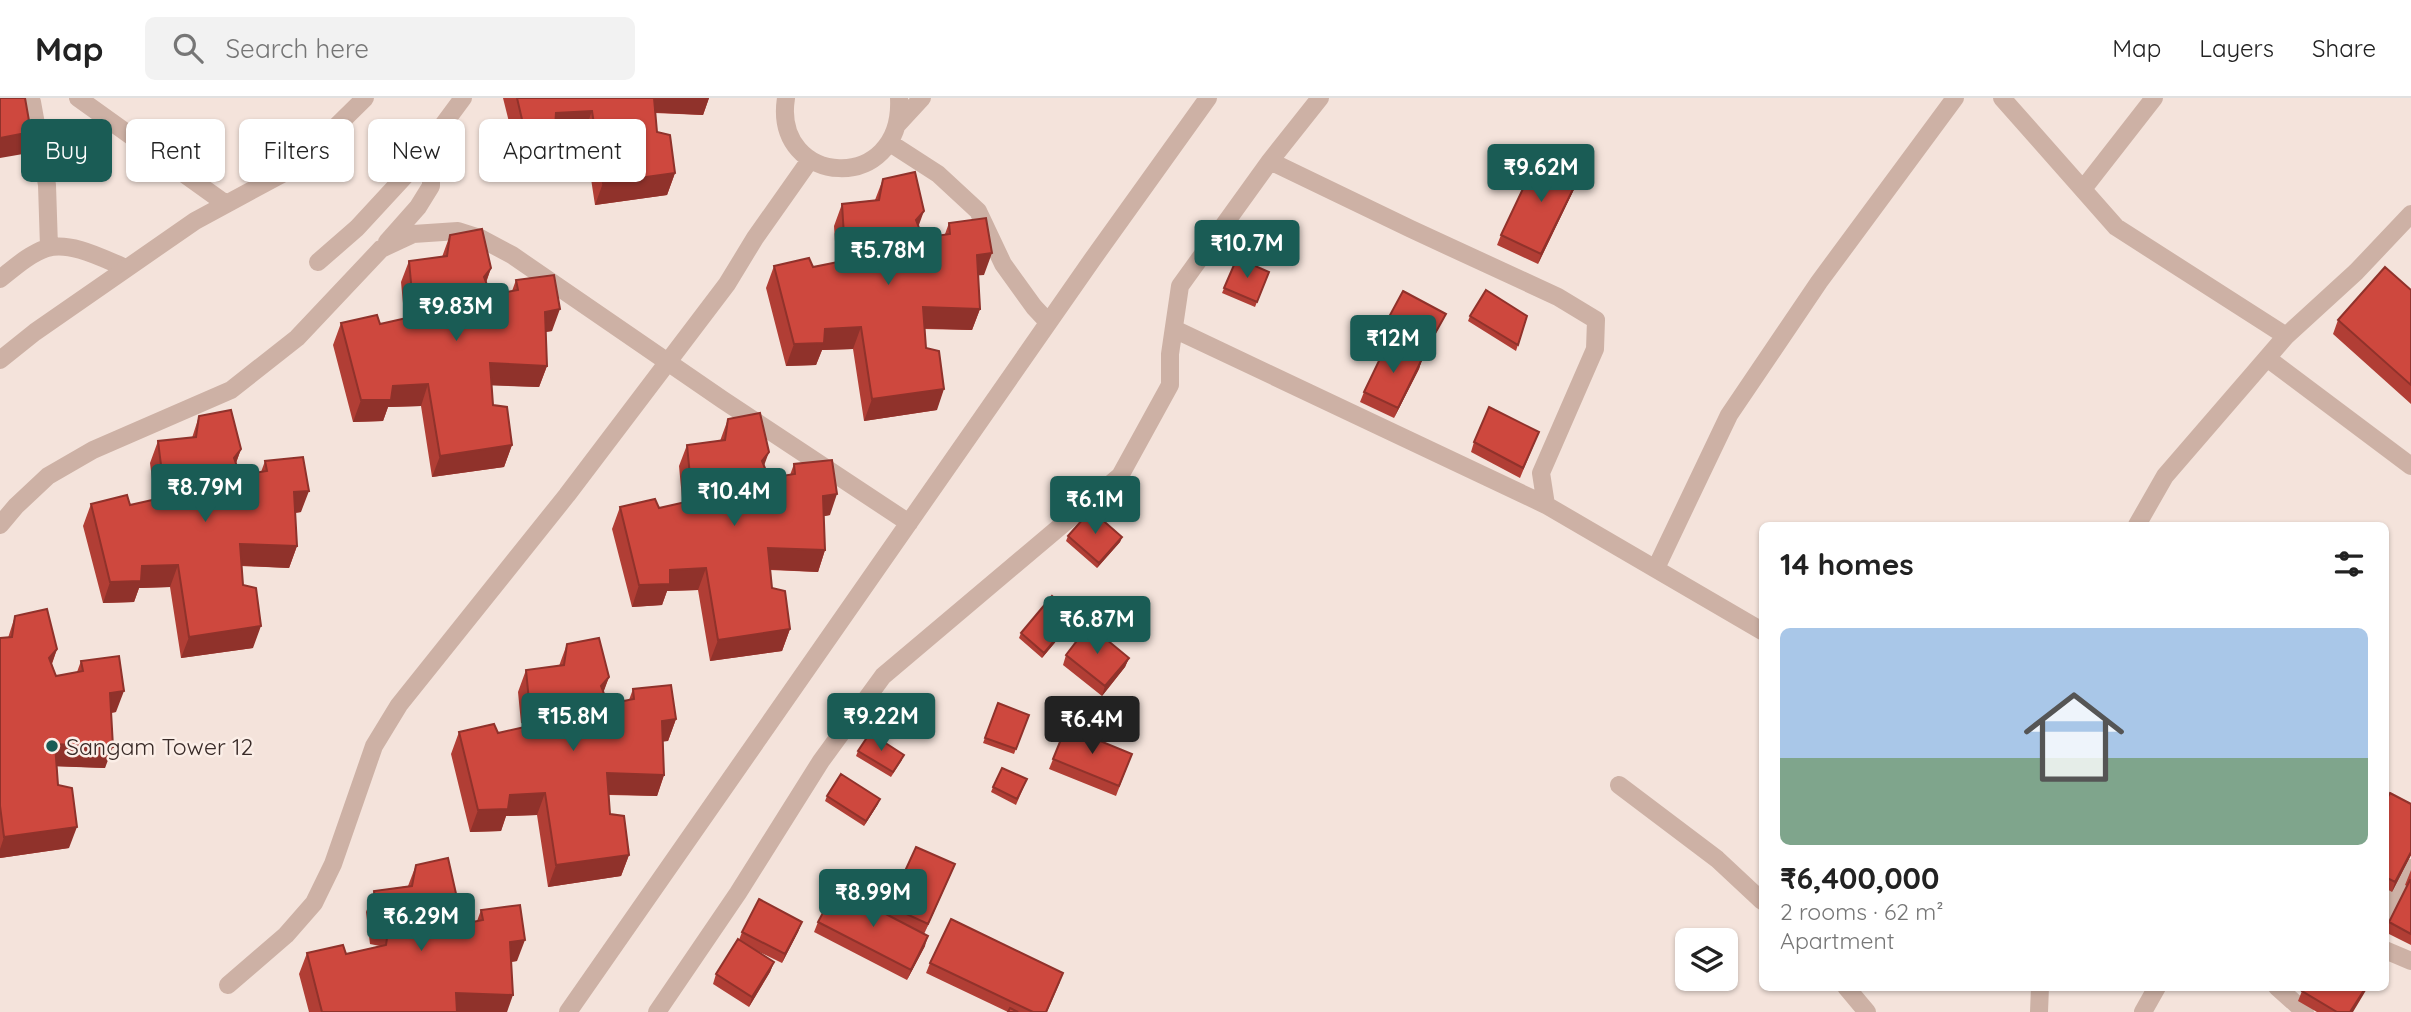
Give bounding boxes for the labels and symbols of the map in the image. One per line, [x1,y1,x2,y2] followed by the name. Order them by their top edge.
[1484,144,1598,204] pin: ₹9.62M
[1190,220,1304,280] pin: ₹10.7M
[831,228,945,287] pin: ₹5.78M
[399,284,513,343] pin: ₹9.83M
[1352,316,1434,375] pin: ₹12M
[148,464,262,524] pin: ₹8.79M
[677,468,791,528] pin: ₹10.4M
[1046,476,1144,536] pin: ₹6.1M
[1040,596,1154,656] pin: ₹6.87M
[516,694,630,753] pin: ₹15.8M
[824,694,938,753] pin: ₹9.22M
[1043,696,1141,756] pin: ₹6.4M
[66,732,253,761] place label: Sangam Tower 12
[44,738,60,754] marker: Sangam Tower 12
[816,870,930,929] pin: ₹8.99M
[364,894,478,953] pin: ₹6.29M

